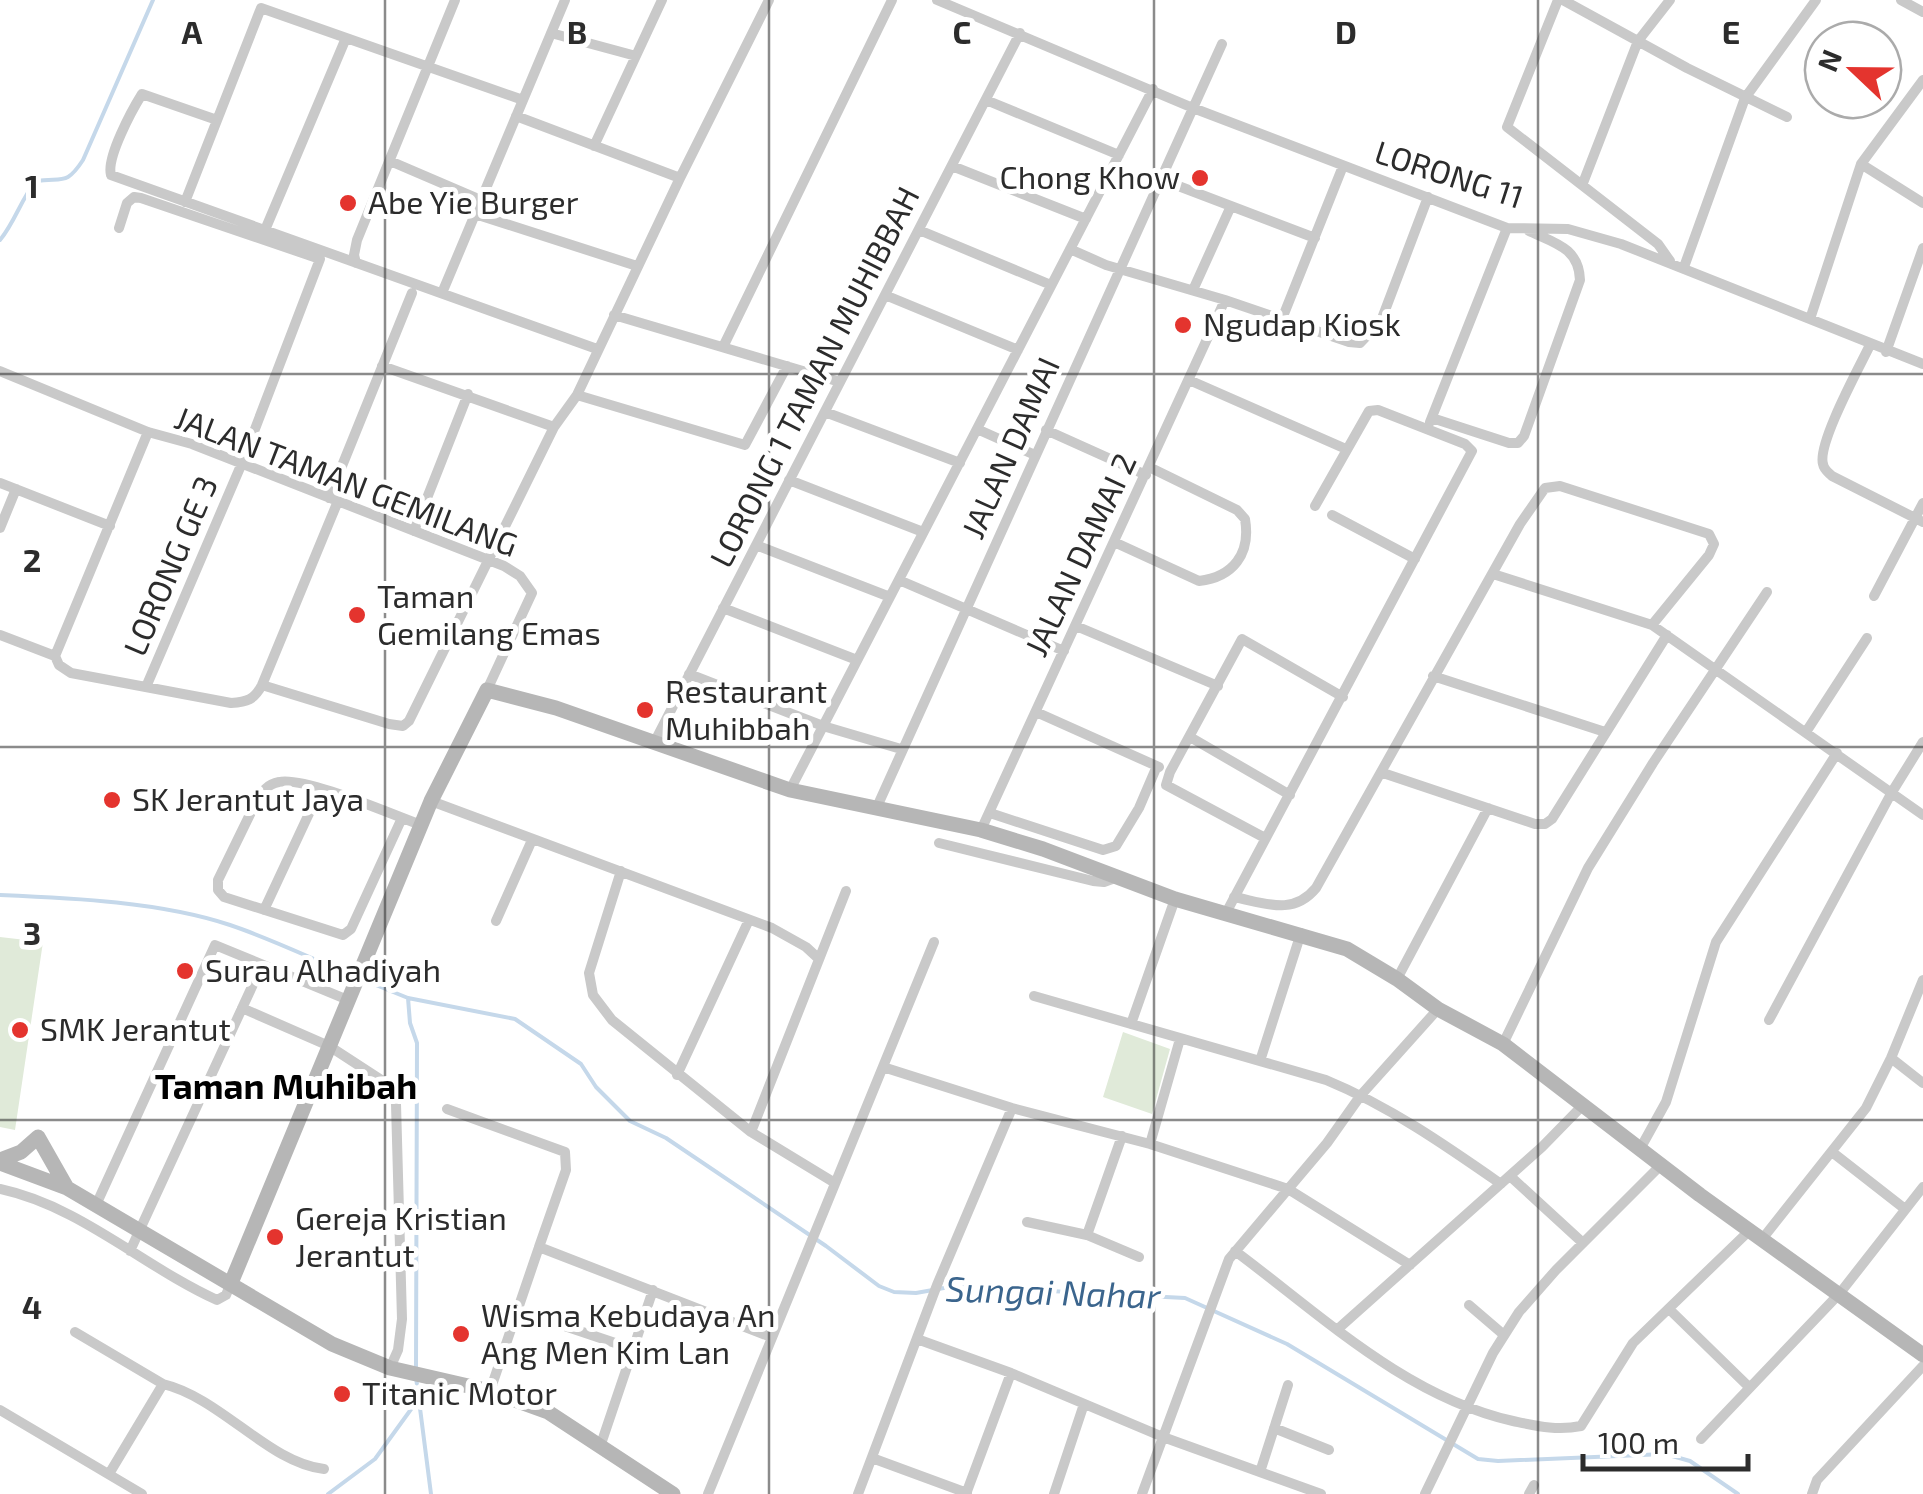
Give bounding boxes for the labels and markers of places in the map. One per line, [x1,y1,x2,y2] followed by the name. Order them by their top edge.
[999,157,1180,195] place label: Chong Khow
[1189,167,1211,189] marker: Chong Khow
[368,182,579,220] place label: Abe Yie Burger
[337,192,359,214] marker: Abe Yie Burger
[1203,304,1401,342] place label: Ngudap Kiosk
[1172,314,1194,336] marker: Ngudap Kiosk
[377,576,601,651] place label: Taman Gemilang Emas
[346,604,368,626] marker: Taman Gemilang Emas
[665,671,827,746] place label: Restaurant Muhibbah
[634,699,656,721] marker: Restaurant Muhibbah
[132,779,364,817] place label: SK Jerantut Jaya
[101,789,123,811] marker: SK Jerantut Jaya
[205,950,441,988] place label: Surau Alhadiyah
[174,960,196,982] marker: Surau Alhadiyah
[40,1009,231,1047] place label: SMK Jerantut
[9,1019,31,1041] marker: SMK Jerantut
[295,1198,507,1273] place label: Gereja Kristian Jerantut
[264,1226,286,1248] marker: Gereja Kristian Jerantut
[481,1295,776,1370] place label: Wisma Kebudaya An Ang Men Kim Lan
[450,1323,472,1345] marker: Wisma Kebudaya An Ang Men Kim Lan
[362,1373,557,1411] place label: Titanic Motor
[331,1383,353,1405] marker: Titanic Motor

